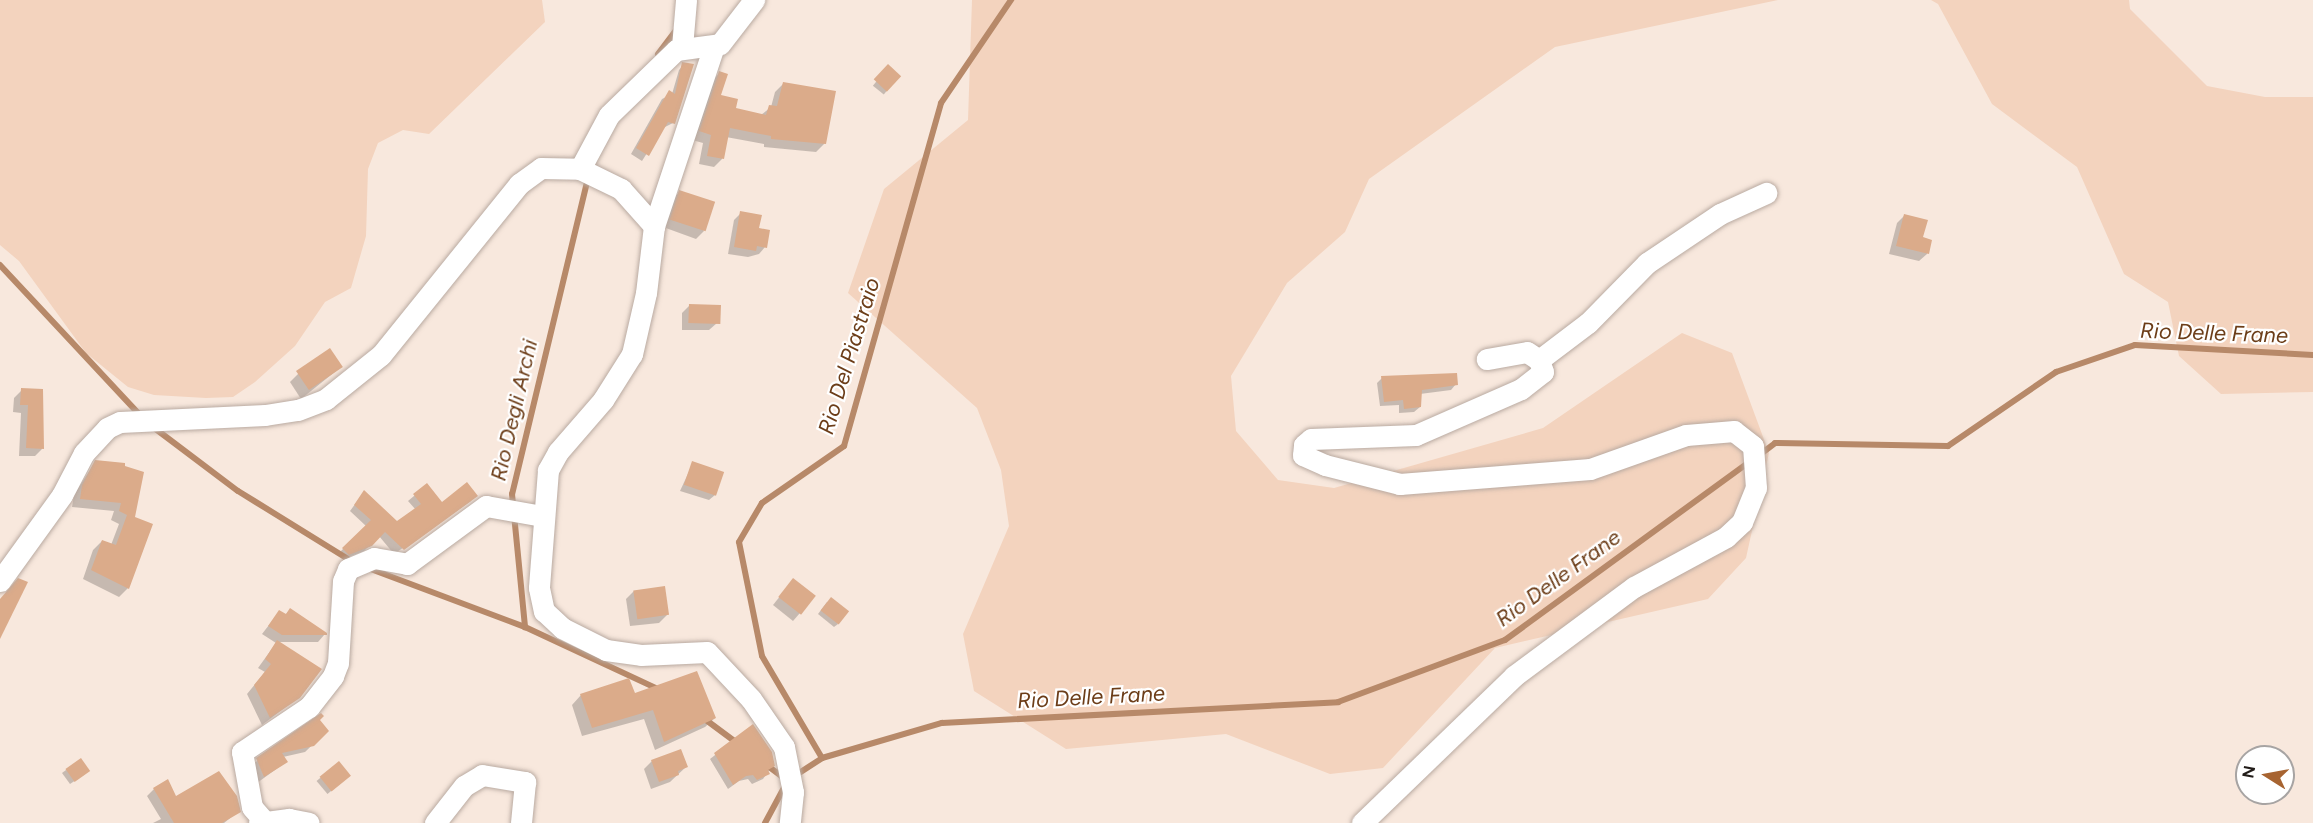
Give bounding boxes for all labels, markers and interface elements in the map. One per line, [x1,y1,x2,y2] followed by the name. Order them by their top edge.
[813,274,885,438] water label: Rio Del Piastraio
[2140,317,2288,349] water label: Rio Delle Frane
[485,337,543,483] water label: Rio Degli Archi
[1490,524,1626,632] water label: Rio Delle Frane
[1016,680,1166,714] water label: Rio Delle Frane
[2235,745,2295,805] north arrow
[2238,764,2259,780] text: N

